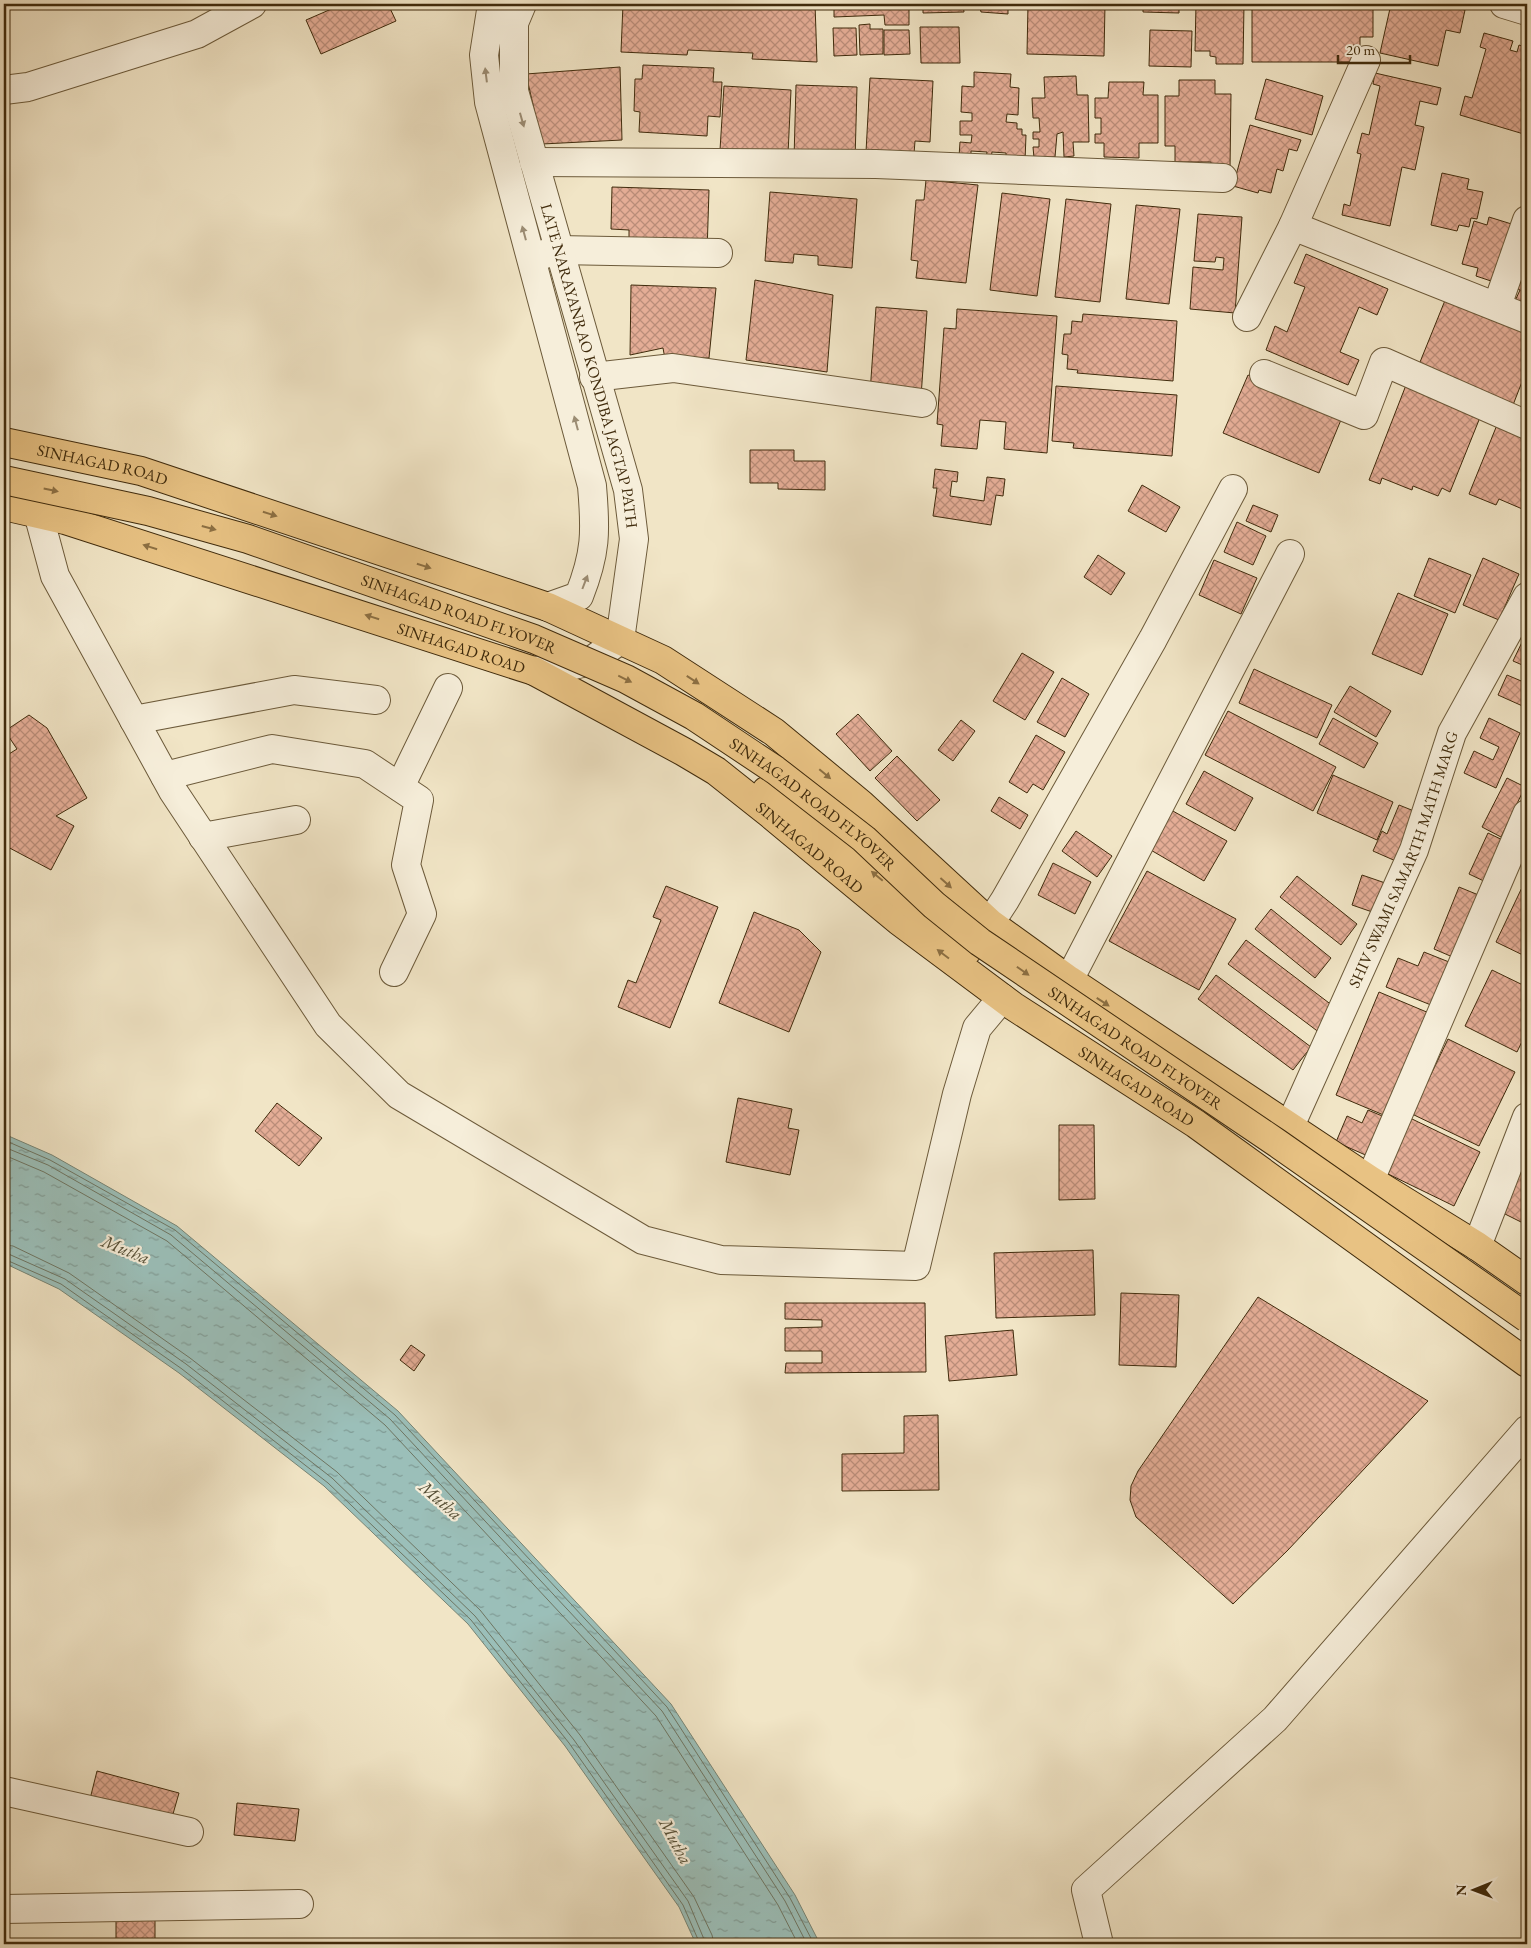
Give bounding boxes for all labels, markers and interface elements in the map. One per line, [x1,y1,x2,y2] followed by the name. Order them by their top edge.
[1338,32,1411,64] scale bar
[1346,40,1375,59] text: 20 m
[482,67,490,83] one-way arrow
[518,112,526,127] one-way arrow
[536,201,643,529] street label: LATE NARAYANRAO KONDIBA JAGTAP PATH
[520,225,528,240] one-way arrow
[571,416,579,431] one-way arrow
[35,439,171,490] street label: SINHAGAD ROAD
[44,486,59,494] one-way arrow
[263,511,278,519] one-way arrow
[202,524,217,532] one-way arrow
[143,542,158,550] one-way arrow
[417,562,432,570] one-way arrow
[359,570,559,658] street label: SINHAGAD ROAD FLYOVER
[581,574,589,589] one-way arrow
[364,613,379,620] one-way arrow
[396,617,528,677] street label: SINHAGAD ROAD
[618,675,632,683] one-way arrow
[687,675,700,684] one-way arrow
[1343,728,1463,991] street label: SHIV SWAMI SAMARTH MATH MARG
[726,734,900,876] street label: SINHAGAD ROAD FLYOVER
[818,769,831,780] one-way arrow
[752,798,868,896] street label: SINHAGAD ROAD
[871,870,884,881] one-way arrow
[939,877,951,889] one-way arrow
[937,948,950,959] one-way arrow
[1016,966,1029,976] one-way arrow
[1045,982,1227,1114] street label: SINHAGAD ROAD FLYOVER
[1096,997,1110,1007] one-way arrow
[1075,1042,1197,1130] street label: SINHAGAD ROAD
[98,1229,153,1269] water label: Mutha
[414,1474,467,1525] water label: Mutha
[654,1813,698,1868] water label: Mutha
[1448,1866,1498,1916] north arrow
[1452,1884,1470,1896] text: N

